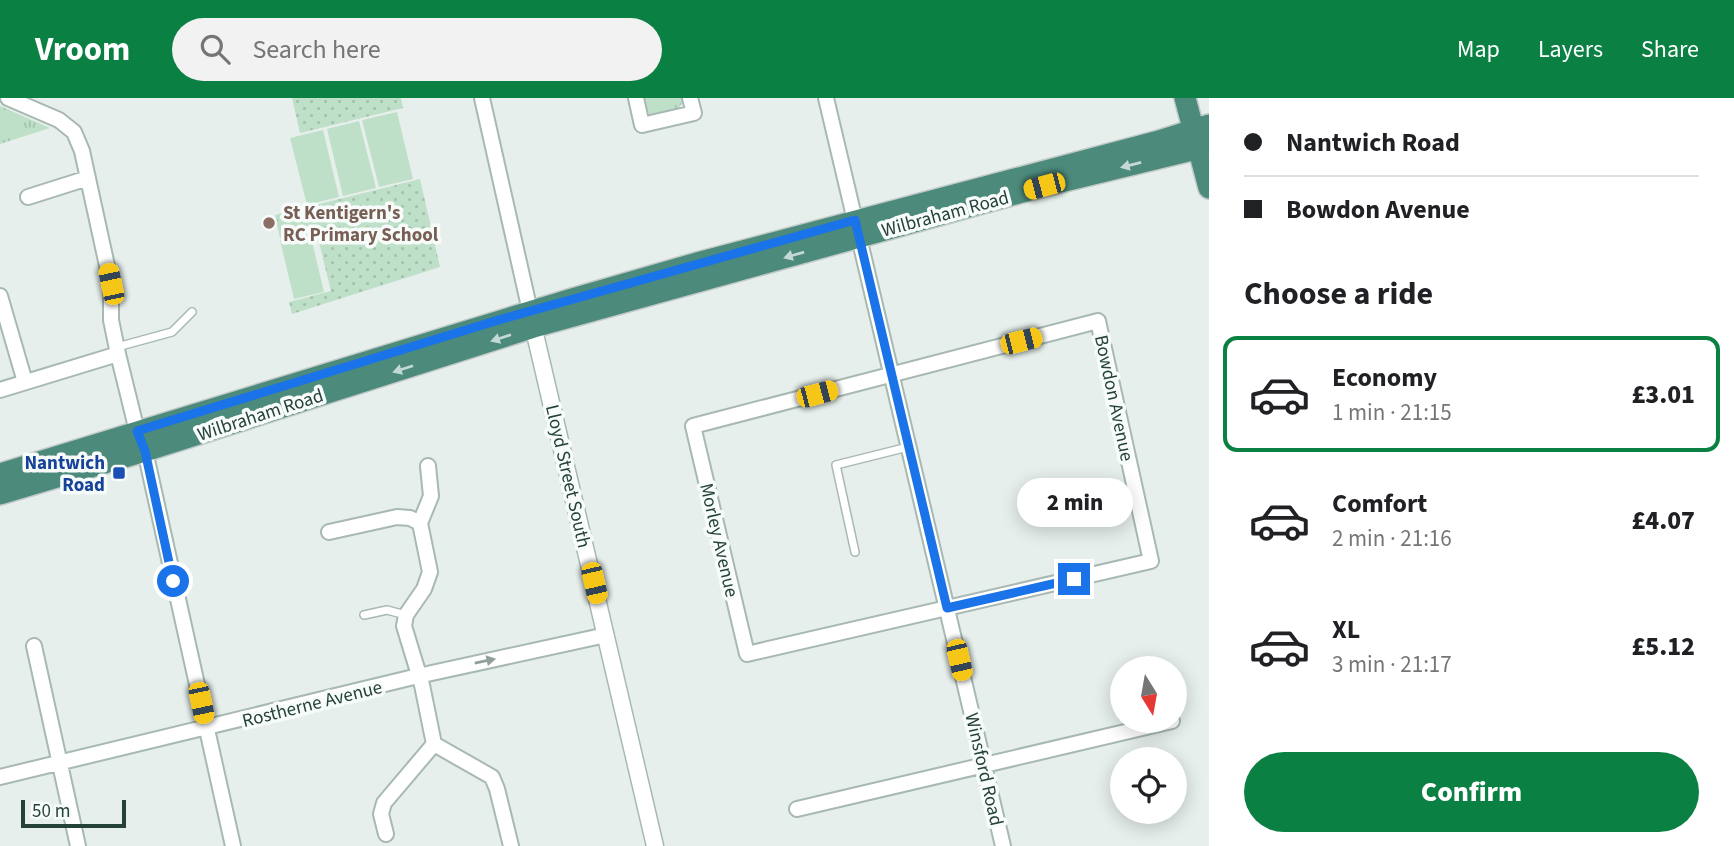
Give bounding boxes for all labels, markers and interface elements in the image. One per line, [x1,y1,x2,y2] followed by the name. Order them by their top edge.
[172,18,662,81] search box
[35,26,130,73] text: Vroom
[196,30,234,68] icon: search
[252,31,381,68] text: Search here
[1457,32,1500,67] text: Map
[1538,32,1603,67] text: Layers
[1641,32,1699,67] text: Share
[1286,124,1460,161] text: Nantwich Road
[1120,160,1142,171] one-way arrow
[1021,170,1068,202] car
[879,184,1012,244] street label: Wilbraham Road
[1286,191,1470,228] text: Bowdon Avenue
[283,200,439,249] place label: St Kentigern's RC Primary School
[261,215,277,231] marker: St Kentigern's RC Primary School
[783,251,804,261] one-way arrow
[97,261,126,307] car
[1244,271,1433,317] text: Choose a ride
[999,326,1044,356] car
[491,333,512,343] one-way arrow
[1087,333,1140,464] street label: Bowdon Avenue
[1332,359,1437,396] text: Economy
[1248,363,1311,426] icon: car
[393,364,414,374] one-way arrow
[1631,376,1695,413] text: £3.01
[794,378,841,410] car
[194,382,327,448] street label: Wilbraham Road
[1332,396,1452,429] text: 1 min · 21:15
[538,402,597,551] street label: Lloyd Street South
[24,450,105,499] place label: Nantwich Road
[111,465,127,481] marker: Nantwich Road
[1016,477,1132,526] callout: 2 min
[692,481,745,600] street label: Morley Avenue
[1332,485,1427,522] text: Comfort
[1047,486,1103,519] text: 2 min
[1248,489,1311,552] icon: car
[1631,502,1695,539] text: £4.07
[1332,522,1452,555] text: 2 min · 21:16
[580,560,609,606] car
[1058,563,1090,595] route end
[157,565,189,597] route start
[1332,611,1360,648] text: XL
[1248,615,1311,678] icon: car
[1631,628,1695,665] text: £5.12
[945,637,974,683] car
[1332,648,1452,681] text: 3 min · 21:17
[474,656,496,667] one-way arrow
[1110,656,1186,733] north arrow
[1110,656,1187,824] map controls
[240,674,385,735] street label: Rostherne Avenue
[187,680,216,726] car
[957,710,1010,828] street label: Winsford Road
[1110,747,1187,824] button: locate
[1244,752,1699,832] button: Confirm
[21,797,126,829] scale bar
[32,798,70,825] text: 50 m

